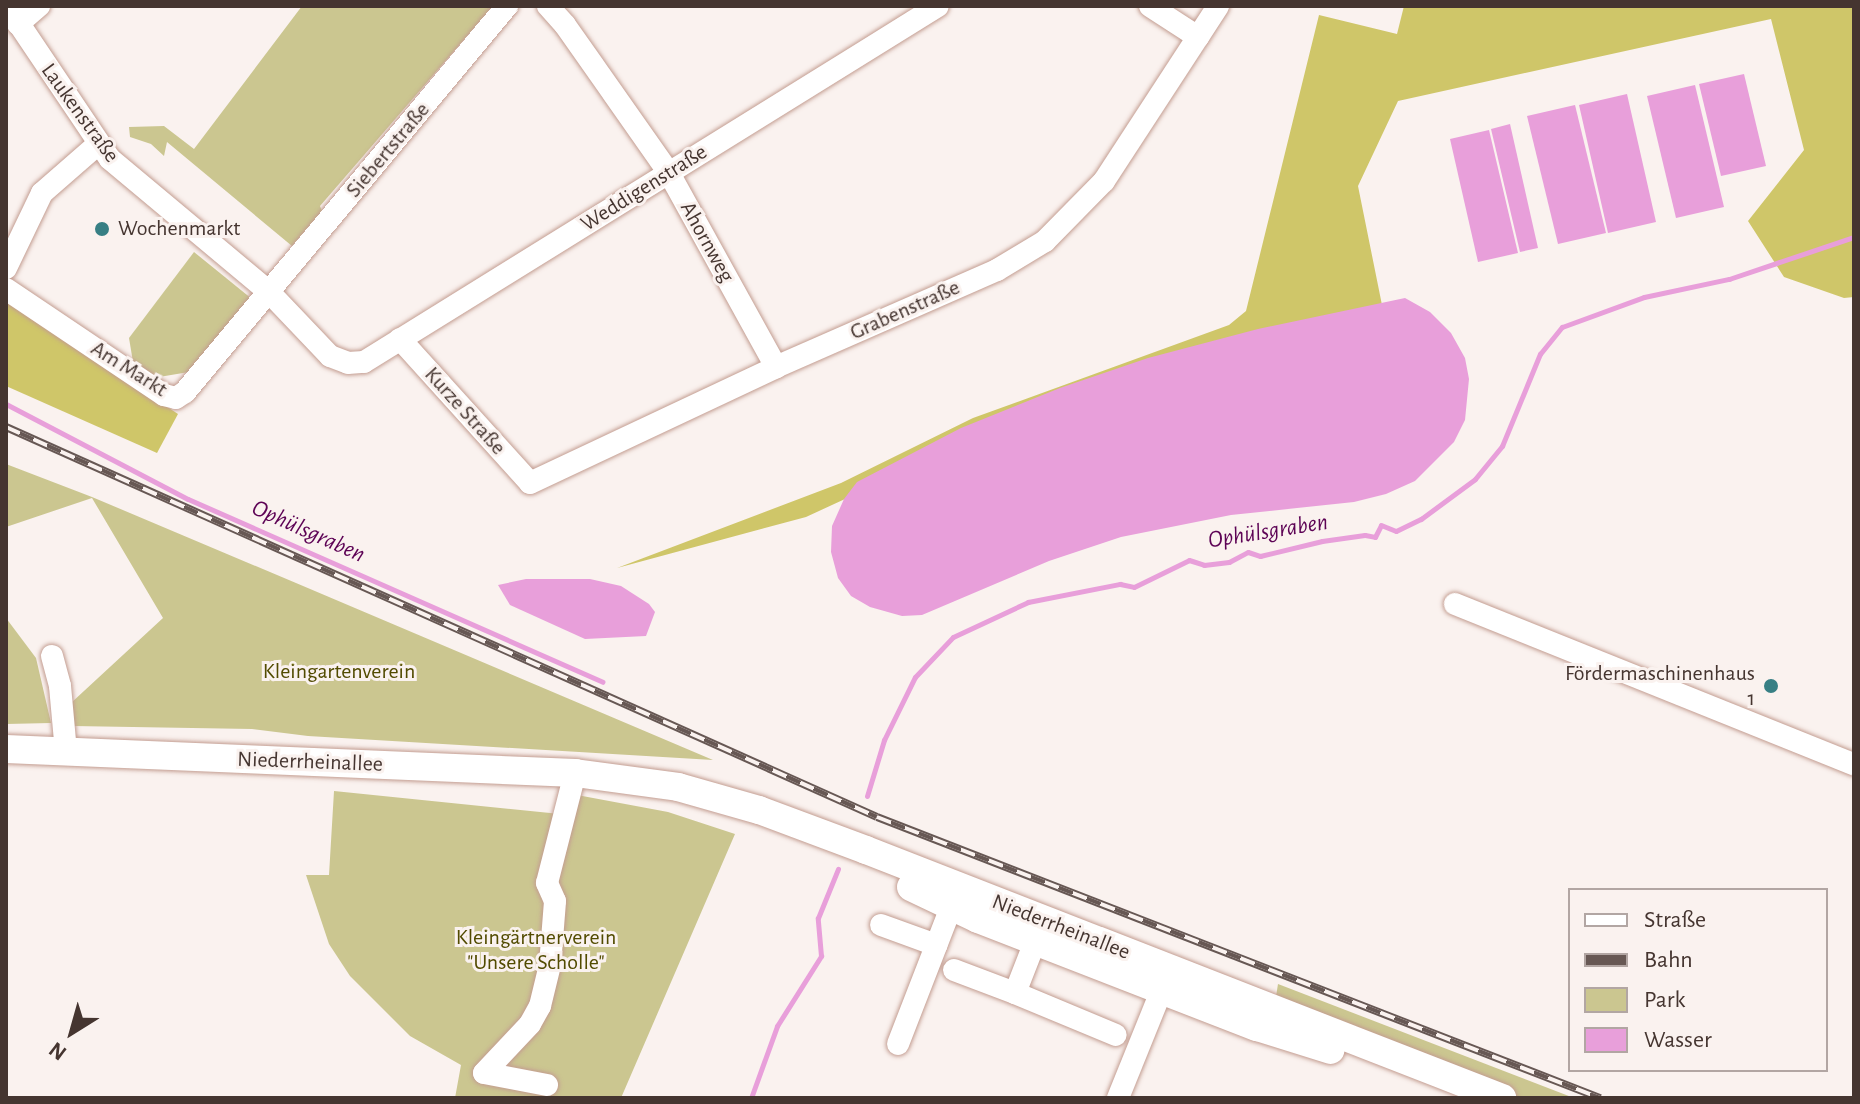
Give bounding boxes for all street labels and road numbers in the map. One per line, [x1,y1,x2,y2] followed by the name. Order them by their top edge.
[35,58,125,168] street label: Laukenstraße
[341,97,435,203] street label: Siebertstraße
[576,139,712,237] street label: Weddigenstraße
[674,197,740,287] street label: Ahornweg
[846,274,964,346] street label: Grabenstraße
[86,335,172,403] street label: Am Markt
[419,362,511,460] street label: Kurze Straße
[237,746,383,778] street label: Niederrheinallee
[988,889,1134,965] street label: Niederrheinallee

